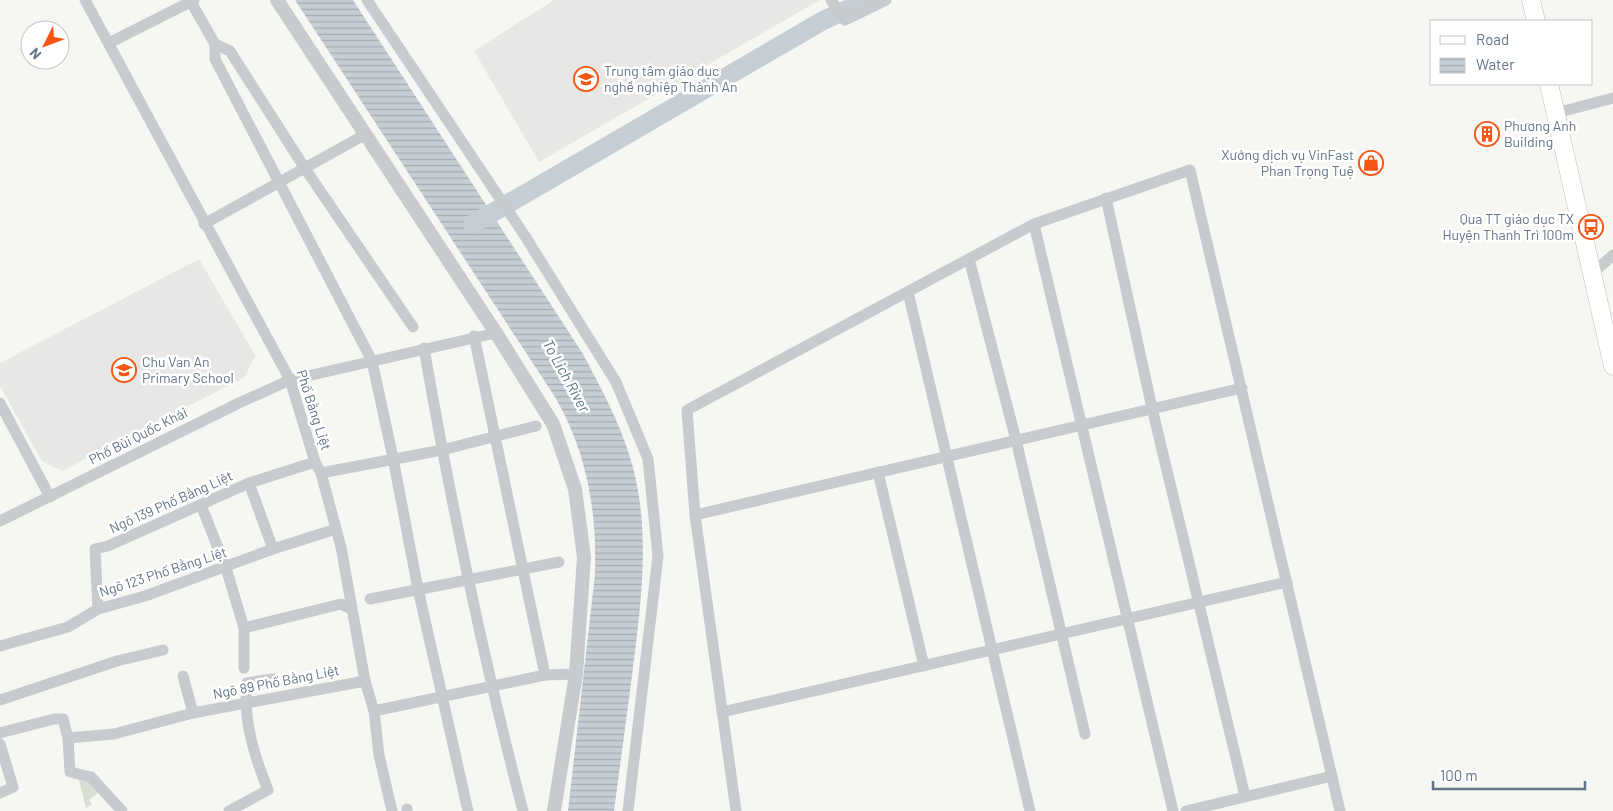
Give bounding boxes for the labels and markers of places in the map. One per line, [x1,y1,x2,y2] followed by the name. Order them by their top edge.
[604,62,737,95] place label: Trung tâm giáo dục nghề nghiệp Thành An
[573,66,599,92] school or university icon: Trung tâm giáo dục nghề nghiệp Thành An
[1504,117,1576,150] place label: Phương Anh Building
[1474,121,1500,147] building icon: Phương Anh Building
[1221,146,1354,179] place label: Xưởng dịch vụ VinFast Phan Trọng Tuệ
[1358,150,1384,176] shop icon: Xưởng dịch vụ VinFast Phan Trọng Tuệ
[1442,210,1574,243] place label: Qua TT giáo dục TX Huyện Thanh Trì 100m
[1578,214,1604,240] bus stop icon: Qua TT giáo dục TX Huyện Thanh Trì 100m
[142,353,234,386] place label: Chu Van An Primary School
[111,357,137,383] school or university icon: Chu Van An Primary School

